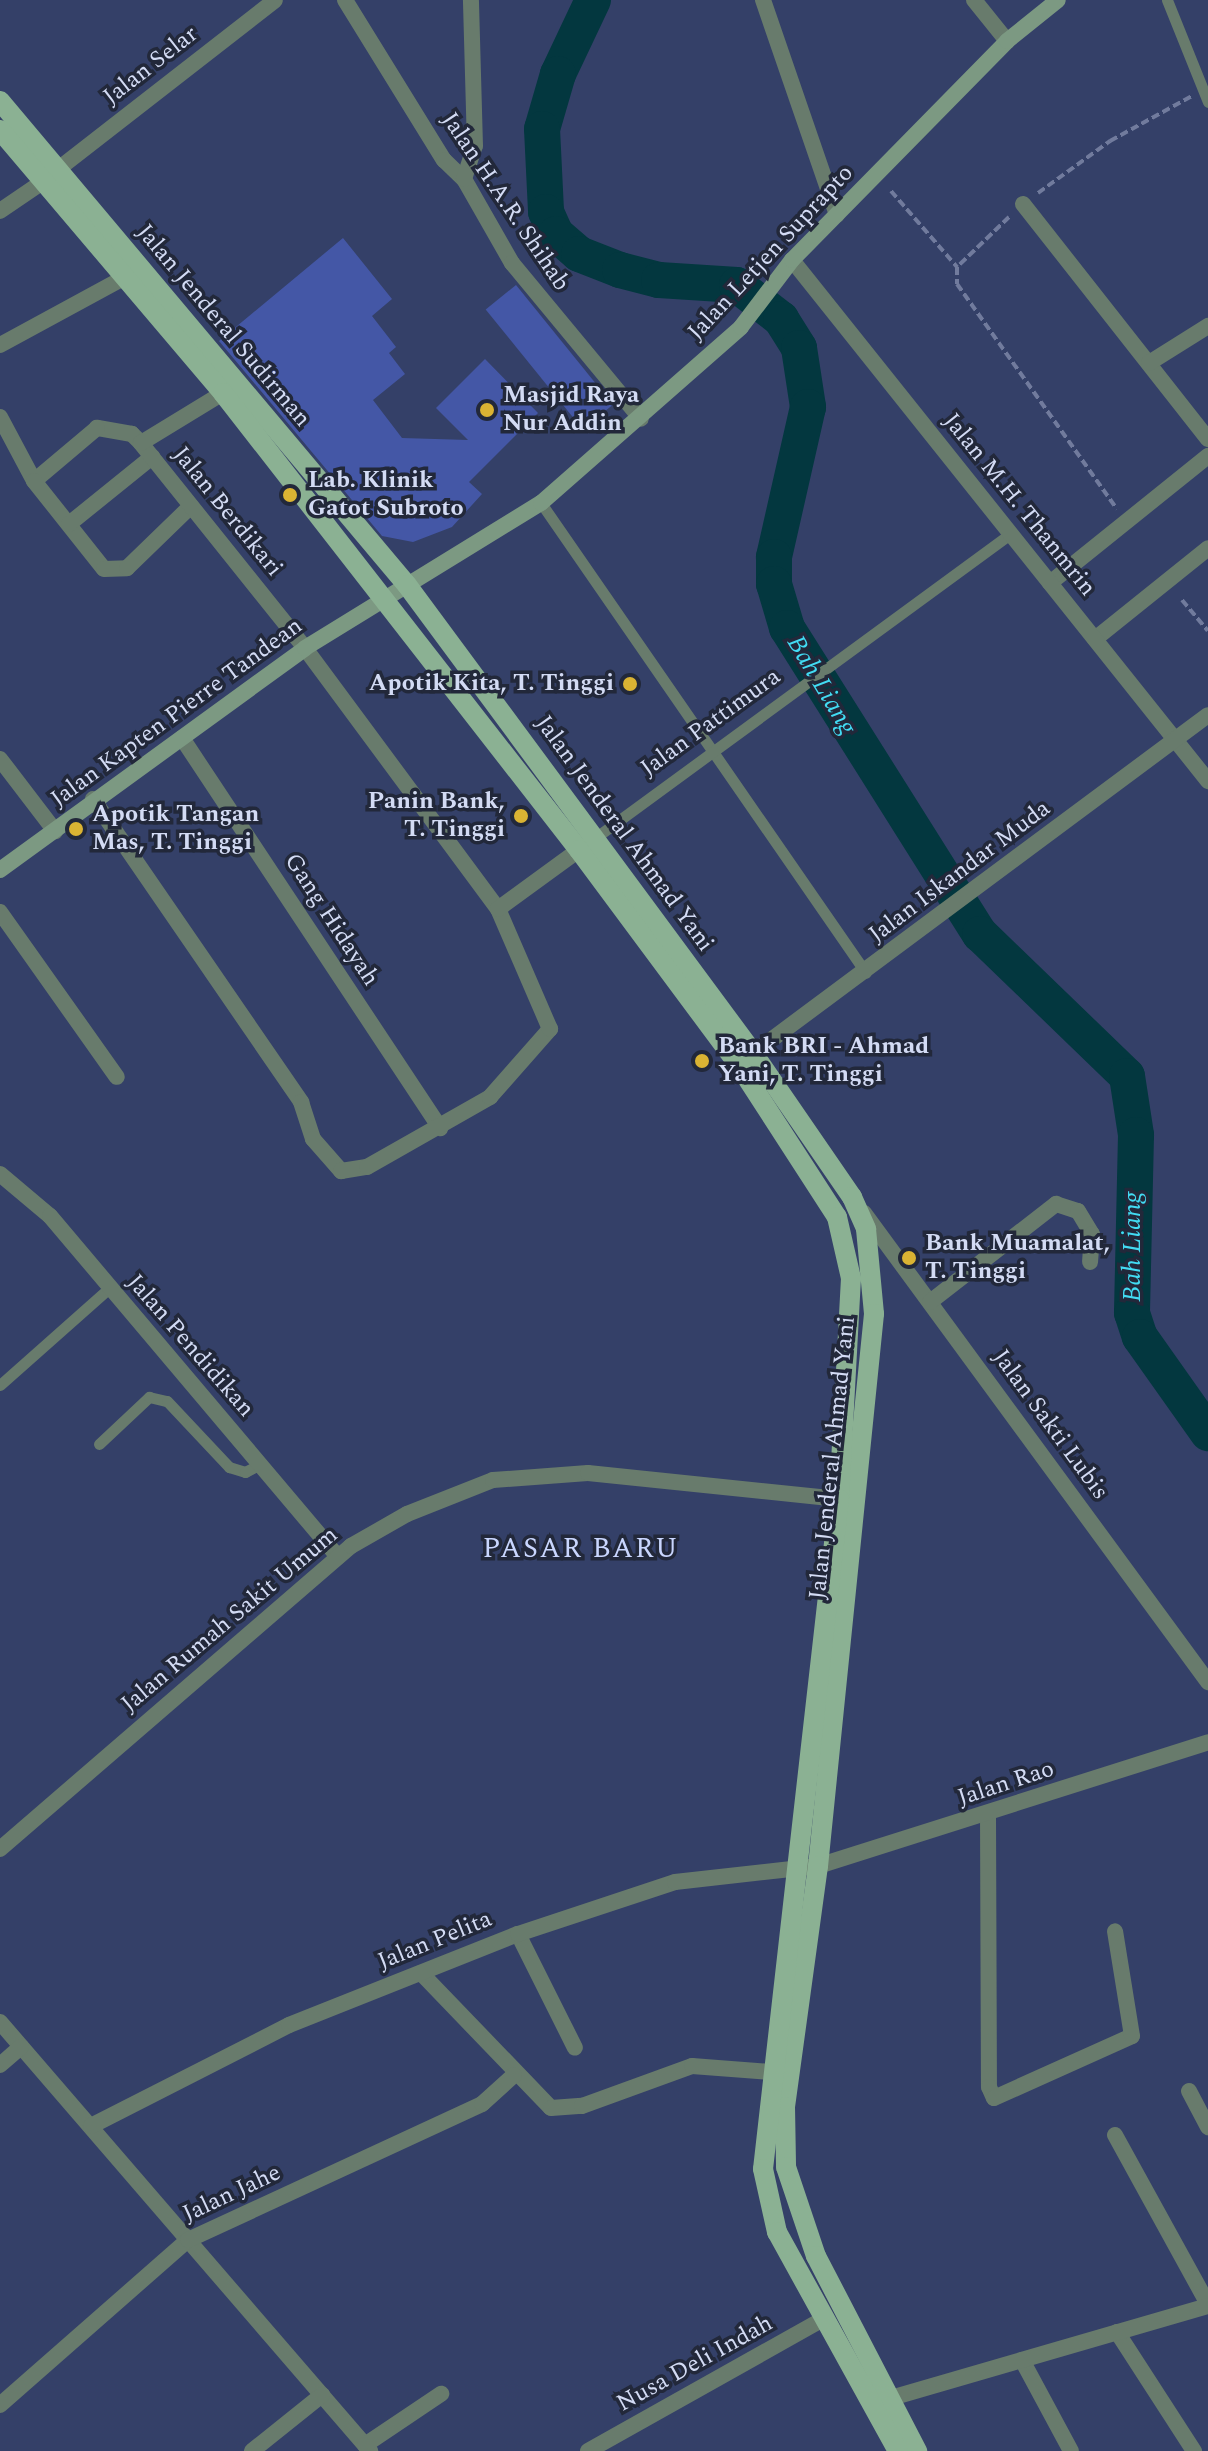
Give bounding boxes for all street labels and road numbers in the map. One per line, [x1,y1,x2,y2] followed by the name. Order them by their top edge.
[98,20,204,112] street label: Jalan Selar
[435,107,575,297] street label: Jalan H.A.R. Shihab
[682,159,860,347] street label: Jalan Letjen Suprapto
[130,219,316,433] street label: Jalan Jenderal Sudirman
[936,408,1102,602] street label: Jalan M.H. Thanmrin
[166,441,288,583] street label: Jalan Berdikari
[46,612,308,814] street label: Jalan Kapten Pierre Tandean
[636,663,786,783] street label: Jalan Pattimura
[529,710,719,958] street label: Jalan Jenderal Ahmad Yani
[864,794,1056,950] street label: Jalan Iskandar Muda
[277,848,385,992] street label: Gang Hidayah
[120,1269,260,1423] street label: Jalan Pendidikan
[804,1315,862,1601] street label: Jalan Jenderal Ahmad Yani
[986,1344,1114,1506] street label: Jalan Sakti Lubis
[116,1521,344,1719] street label: Jalan Rumah Sakit Umum
[954,1755,1058,1813] street label: Jalan Rao
[374,1905,496,1977] street label: Jalan Pelita
[178,2159,286,2229] street label: Jalan Jahe
[612,2309,778,2419] street label: Nusa Deli Indah

